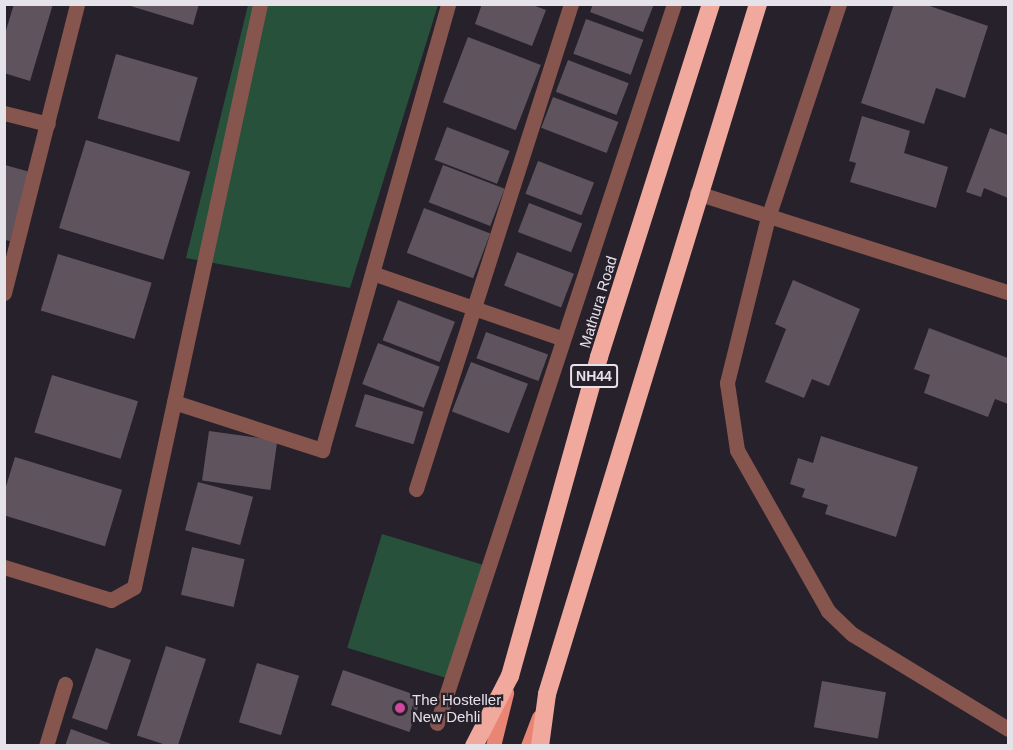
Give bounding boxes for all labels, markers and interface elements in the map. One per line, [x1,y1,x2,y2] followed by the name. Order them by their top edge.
[575,254,621,350] street label: Mathura Road
[570,365,618,387] road number: NH44
[412,690,501,725] place label: The Hosteller New Dehli
[393,701,407,715] marker: The Hosteller New Dehli

